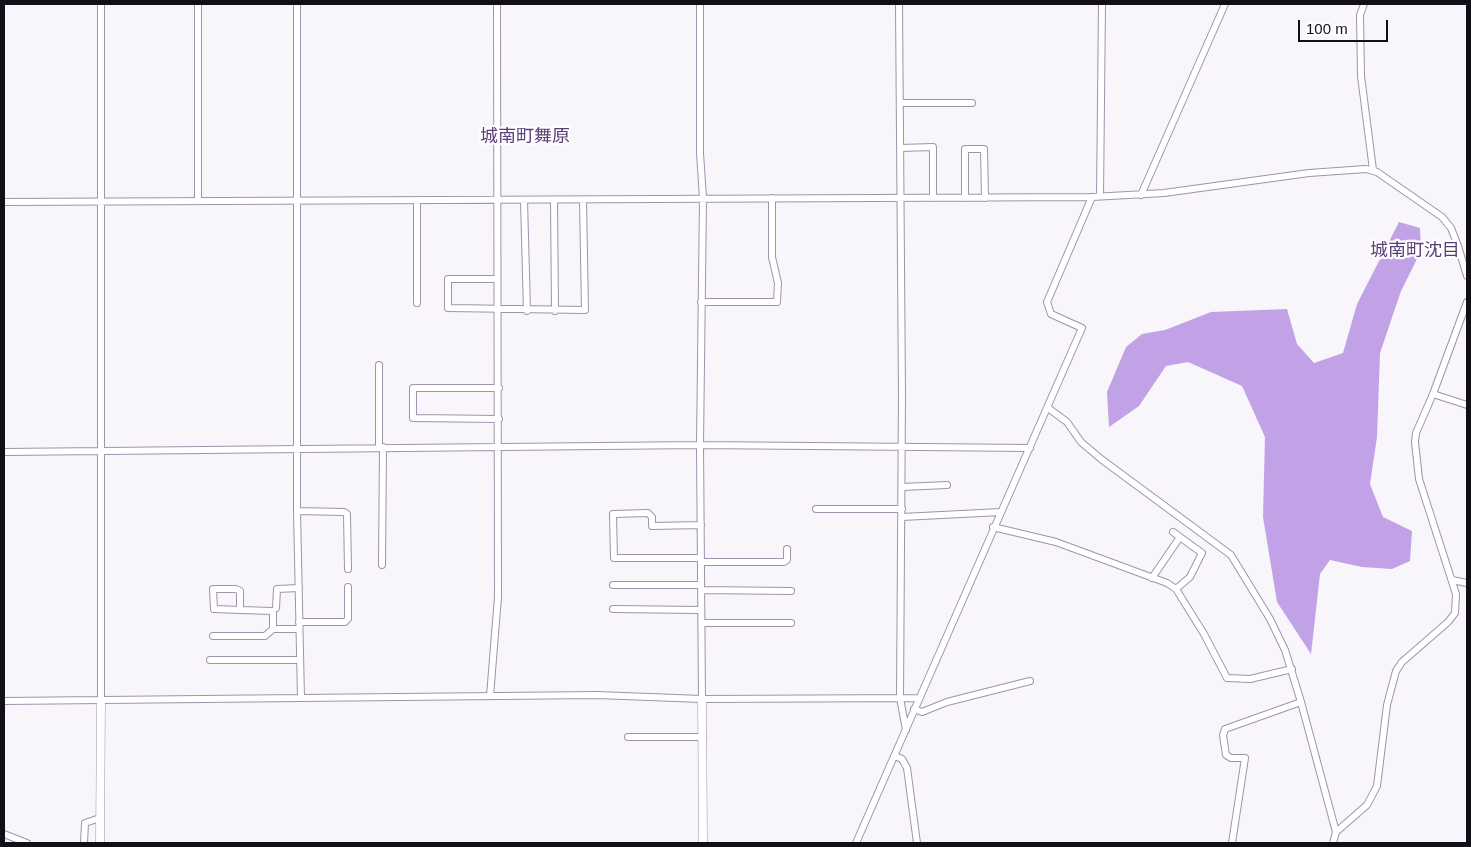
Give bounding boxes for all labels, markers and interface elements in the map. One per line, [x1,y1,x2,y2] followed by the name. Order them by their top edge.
[1301,10,1391,42] scale bar
[1306,20,1348,37] text: 100 m
[480,126,570,148] district label: 城南町舞原
[1370,240,1460,262] district label: 城南町沈目

